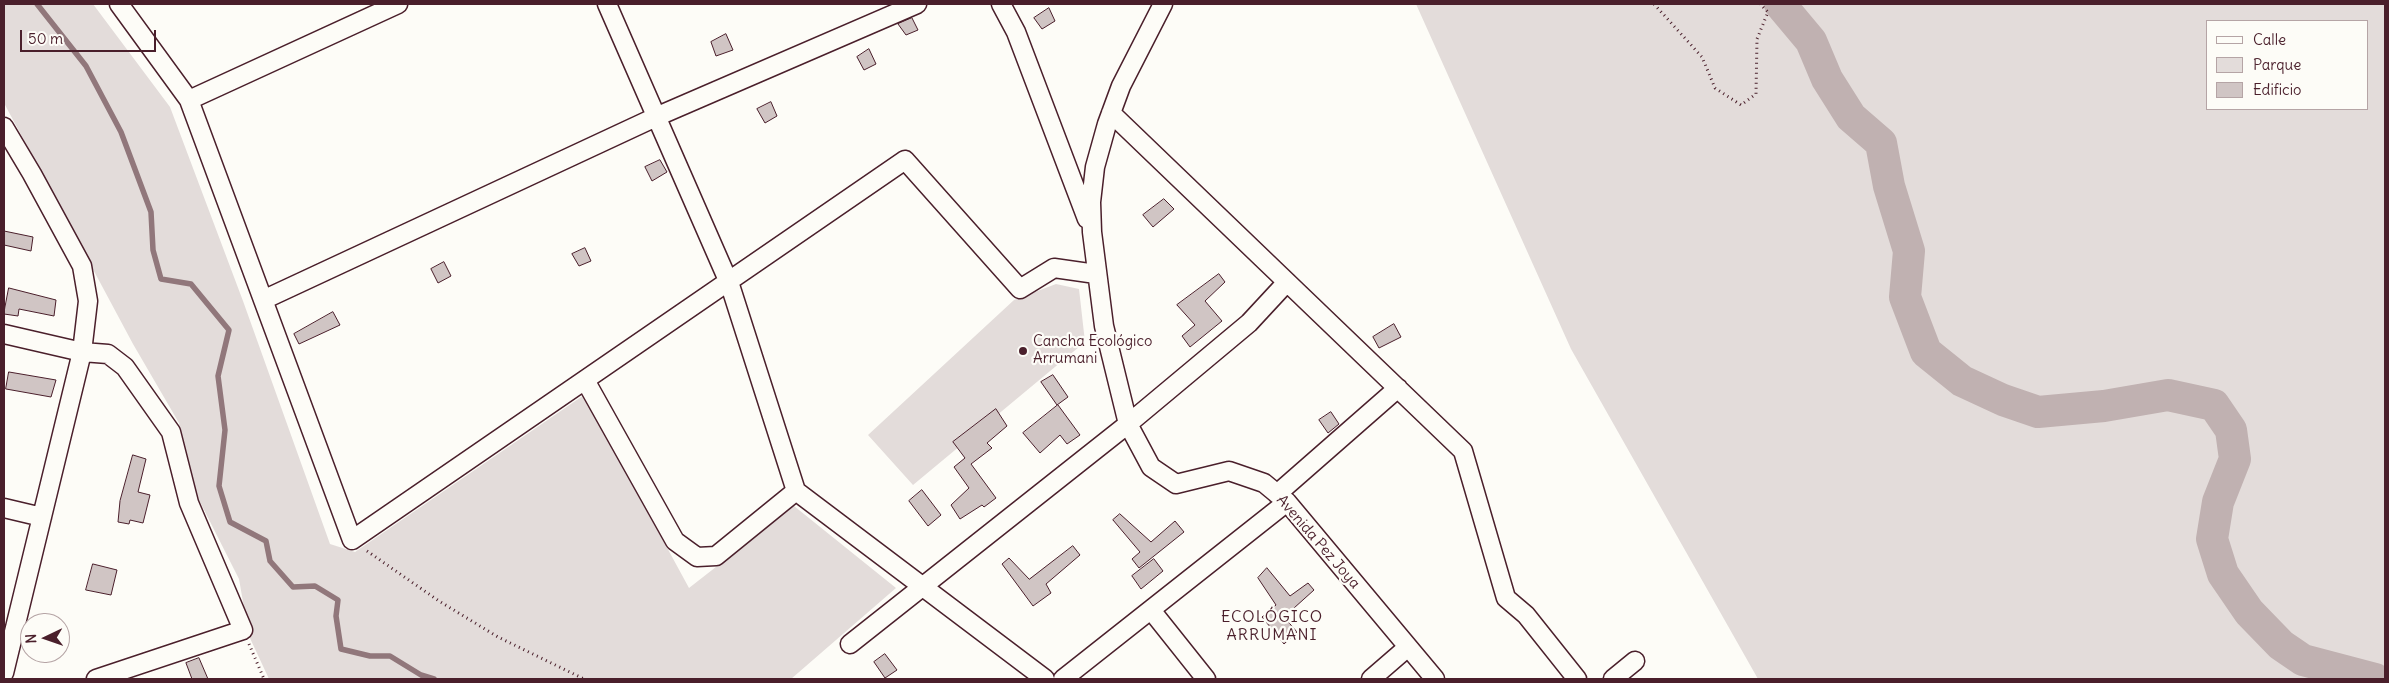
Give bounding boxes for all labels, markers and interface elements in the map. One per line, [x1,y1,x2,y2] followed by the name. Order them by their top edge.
[22,20,159,52] scale bar
[2206,20,2369,110] legend
[28,29,63,48] text: 50 m
[2253,30,2286,49] text: Calle
[2253,55,2301,74] text: Parque
[2253,80,2301,99] text: Edificio
[1033,333,1152,368] place label: Cancha Ecológico Arrumani
[1017,345,1029,357] marker: Cancha Ecológico Arrumani
[1272,491,1364,593] street label: Avenida Pez Joya
[1220,607,1324,645] district label: ECOLÓGICO ARRUMANI
[20,613,70,663] north arrow
[22,633,40,644] text: N

